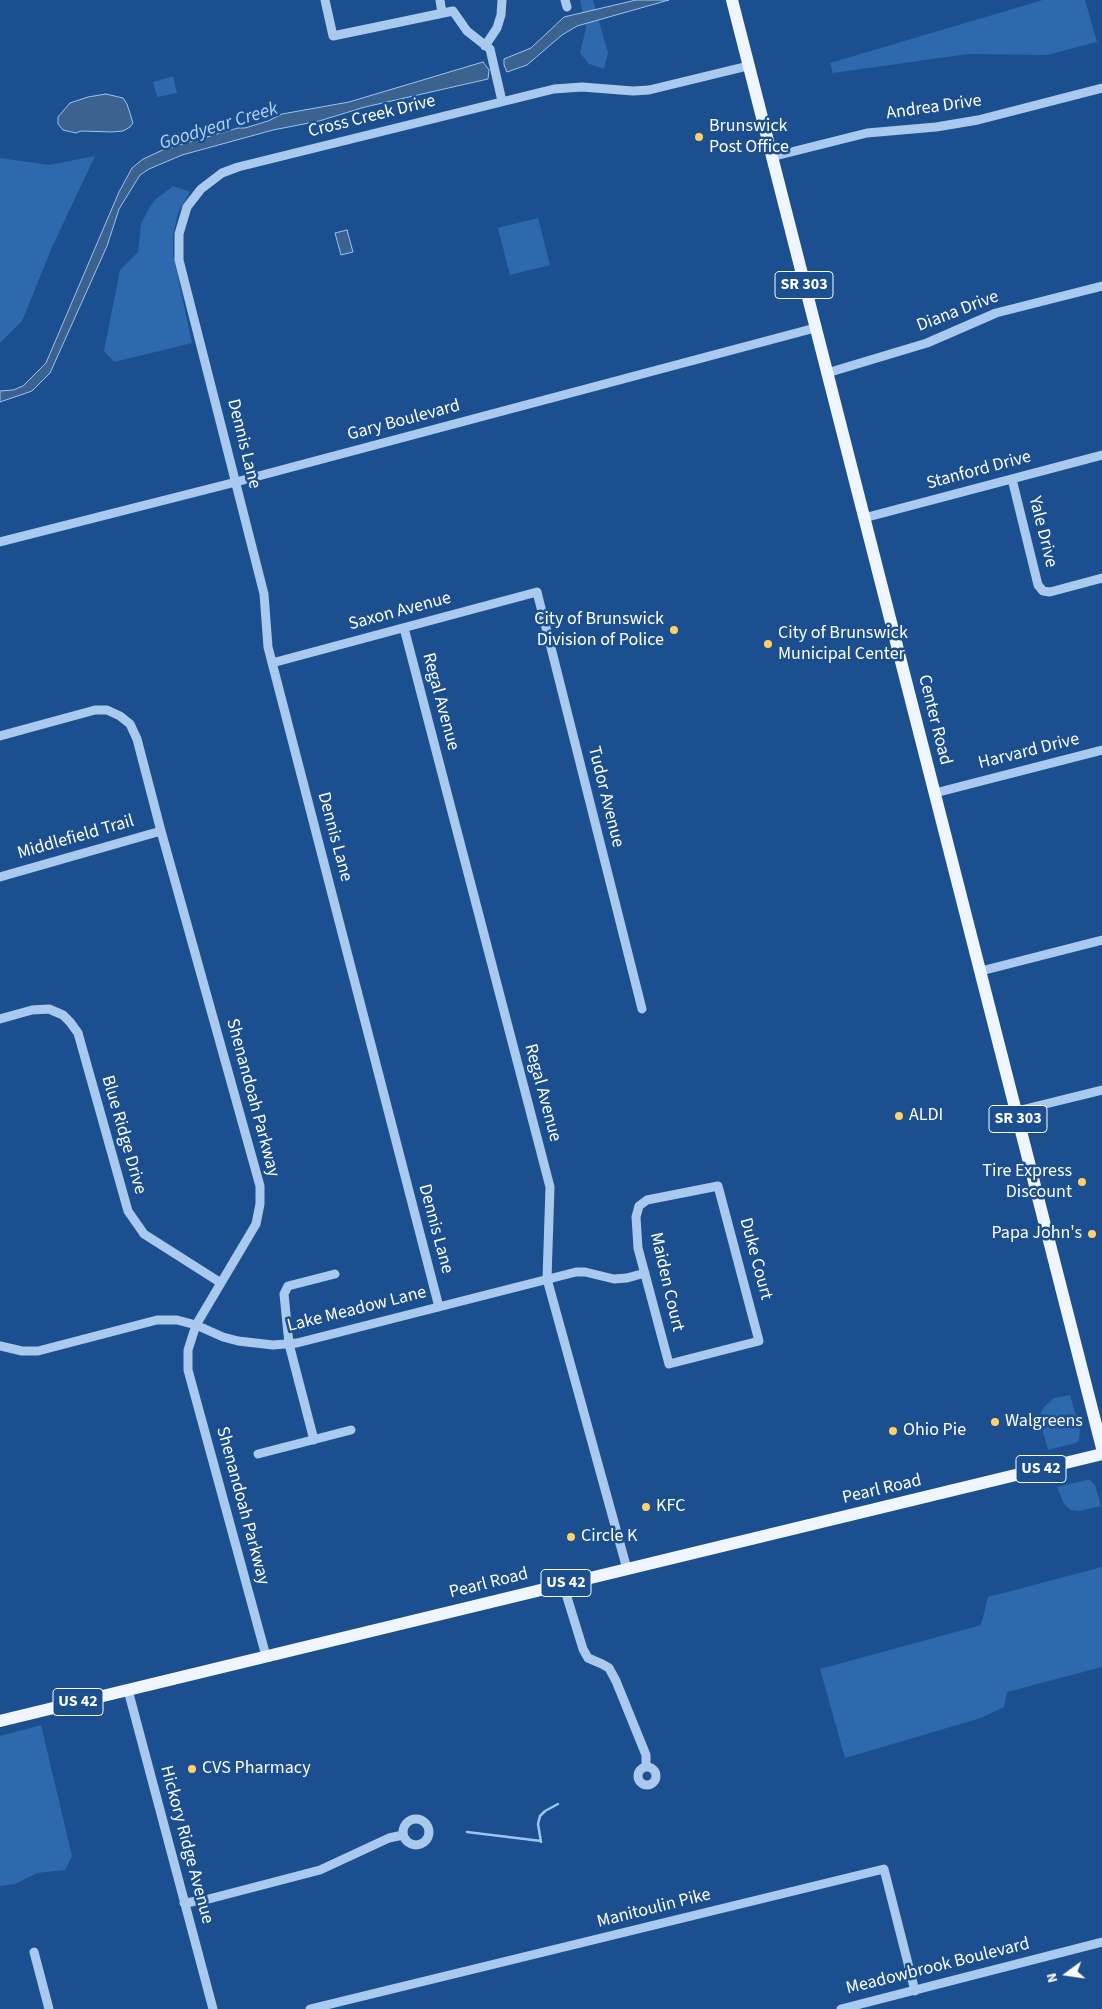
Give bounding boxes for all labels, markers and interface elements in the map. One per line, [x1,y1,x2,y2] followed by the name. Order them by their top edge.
[306,91,438,143] street label: Cross Creek Drive
[885,91,983,125] street label: Andrea Drive
[157,98,281,156] water label: Goodyear Creek
[709,116,789,158] place label: Brunswick Post Office
[693,131,705,143] marker: Brunswick Post Office
[775,272,833,298] road number: SR 303
[914,286,1002,338] street label: Diana Drive
[345,396,463,446] street label: Gary Boulevard
[221,397,265,491] street label: Dennis Lane
[924,447,1034,495] street label: Stanford Drive
[1023,494,1061,570] street label: Yale Drive
[346,588,454,636] street label: Saxon Avenue
[534,609,664,652] place label: City of Brunswick Division of Police
[778,623,908,666] place label: City of Brunswick Municipal Center
[668,624,680,636] marker: City of Brunswick Division of Police
[762,638,774,650] marker: City of Brunswick Municipal Center
[417,651,463,753] street label: Regal Avenue
[912,673,956,767] street label: Center Road
[976,729,1082,775] street label: Harvard Drive
[582,744,628,850] street label: Tudor Avenue
[312,790,356,884] street label: Dennis Lane
[15,811,137,865] street label: Middlefield Trail
[220,1017,284,1179] street label: Shenandoah Parkway
[519,1042,565,1144] street label: Regal Avenue
[96,1073,150,1197] street label: Blue Ridge Drive
[909,1105,943,1127] place label: ALDI
[989,1106,1047,1132] road number: SR 303
[893,1110,905,1122] marker: ALDI
[982,1161,1072,1204] place label: Tire Express Discount
[1076,1176,1088,1188] marker: Tire Express Discount
[413,1182,457,1276] street label: Dennis Lane
[734,1216,776,1302] street label: Duke Court
[991,1223,1082,1245] place label: Papa John's
[1086,1228,1098,1240] marker: Papa John's
[644,1230,688,1334] street label: Maiden Court
[285,1282,429,1338] street label: Lake Meadow Lane
[1005,1411,1083,1433] place label: Walgreens
[989,1416,1001,1428] marker: Walgreens
[903,1420,966,1442] place label: Ohio Pie
[210,1425,274,1587] street label: Shenandoah Parkway
[887,1425,899,1437] marker: Ohio Pie
[1016,1456,1066,1482] road number: US 42
[840,1470,924,1510] street label: Pearl Road
[656,1496,685,1518] place label: KFC
[640,1501,652,1513] marker: KFC
[581,1526,638,1548] place label: Circle K
[565,1531,577,1543] marker: Circle K
[447,1564,531,1604] street label: Pearl Road
[541,1570,591,1596] road number: US 42
[53,1688,103,1715] road number: US 42
[202,1758,311,1780] place label: CVS Pharmacy
[186,1763,198,1775] marker: CVS Pharmacy
[154,1764,218,1926] street label: Hickory Ridge Avenue
[595,1884,713,1934] street label: Manitoulin Pike
[844,1934,1032,2000] street label: Meadowbrook Boulevard
[1042,1949,1092,1999] north arrow
[1042,1971,1063,1985] text: N

